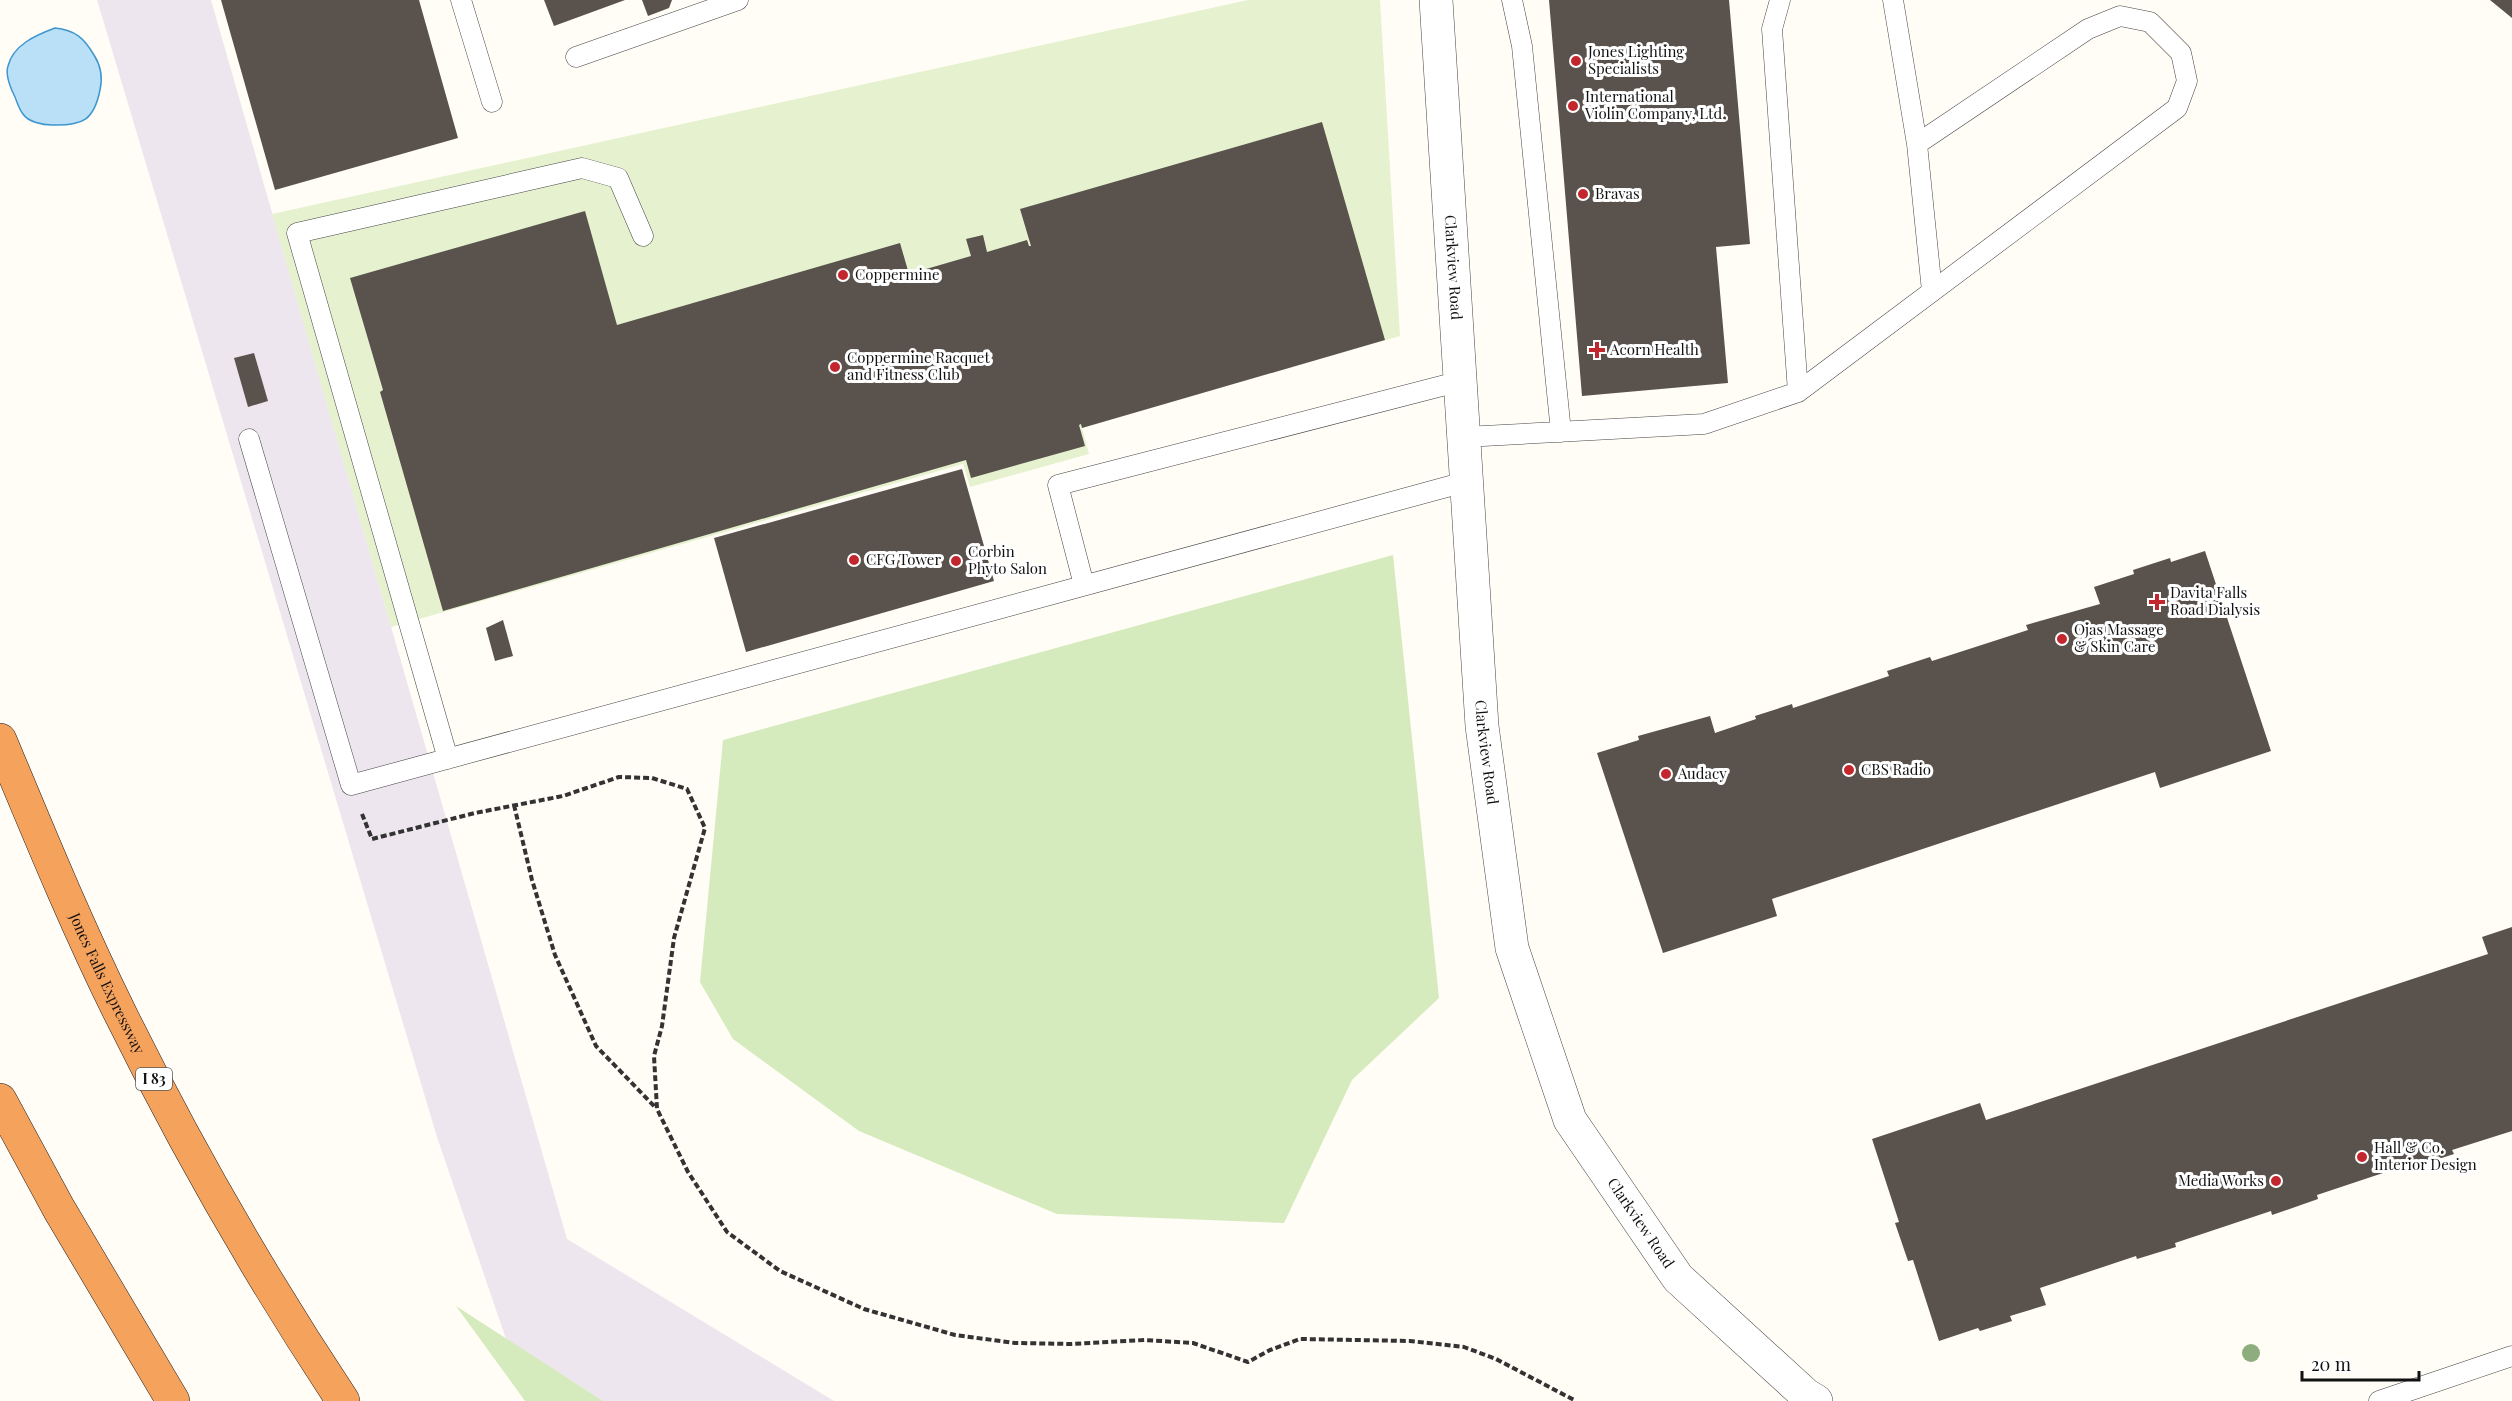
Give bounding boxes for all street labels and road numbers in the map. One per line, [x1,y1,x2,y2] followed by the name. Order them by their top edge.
[1441,214,1467,321] street label: Clarkview Road
[1471,699,1504,806] street label: Clarkview Road
[65,908,150,1058] street label: Jones Falls Expressway
[136,1068,172,1090] road number: I 83
[1603,1174,1679,1272] street label: Clarkview Road

